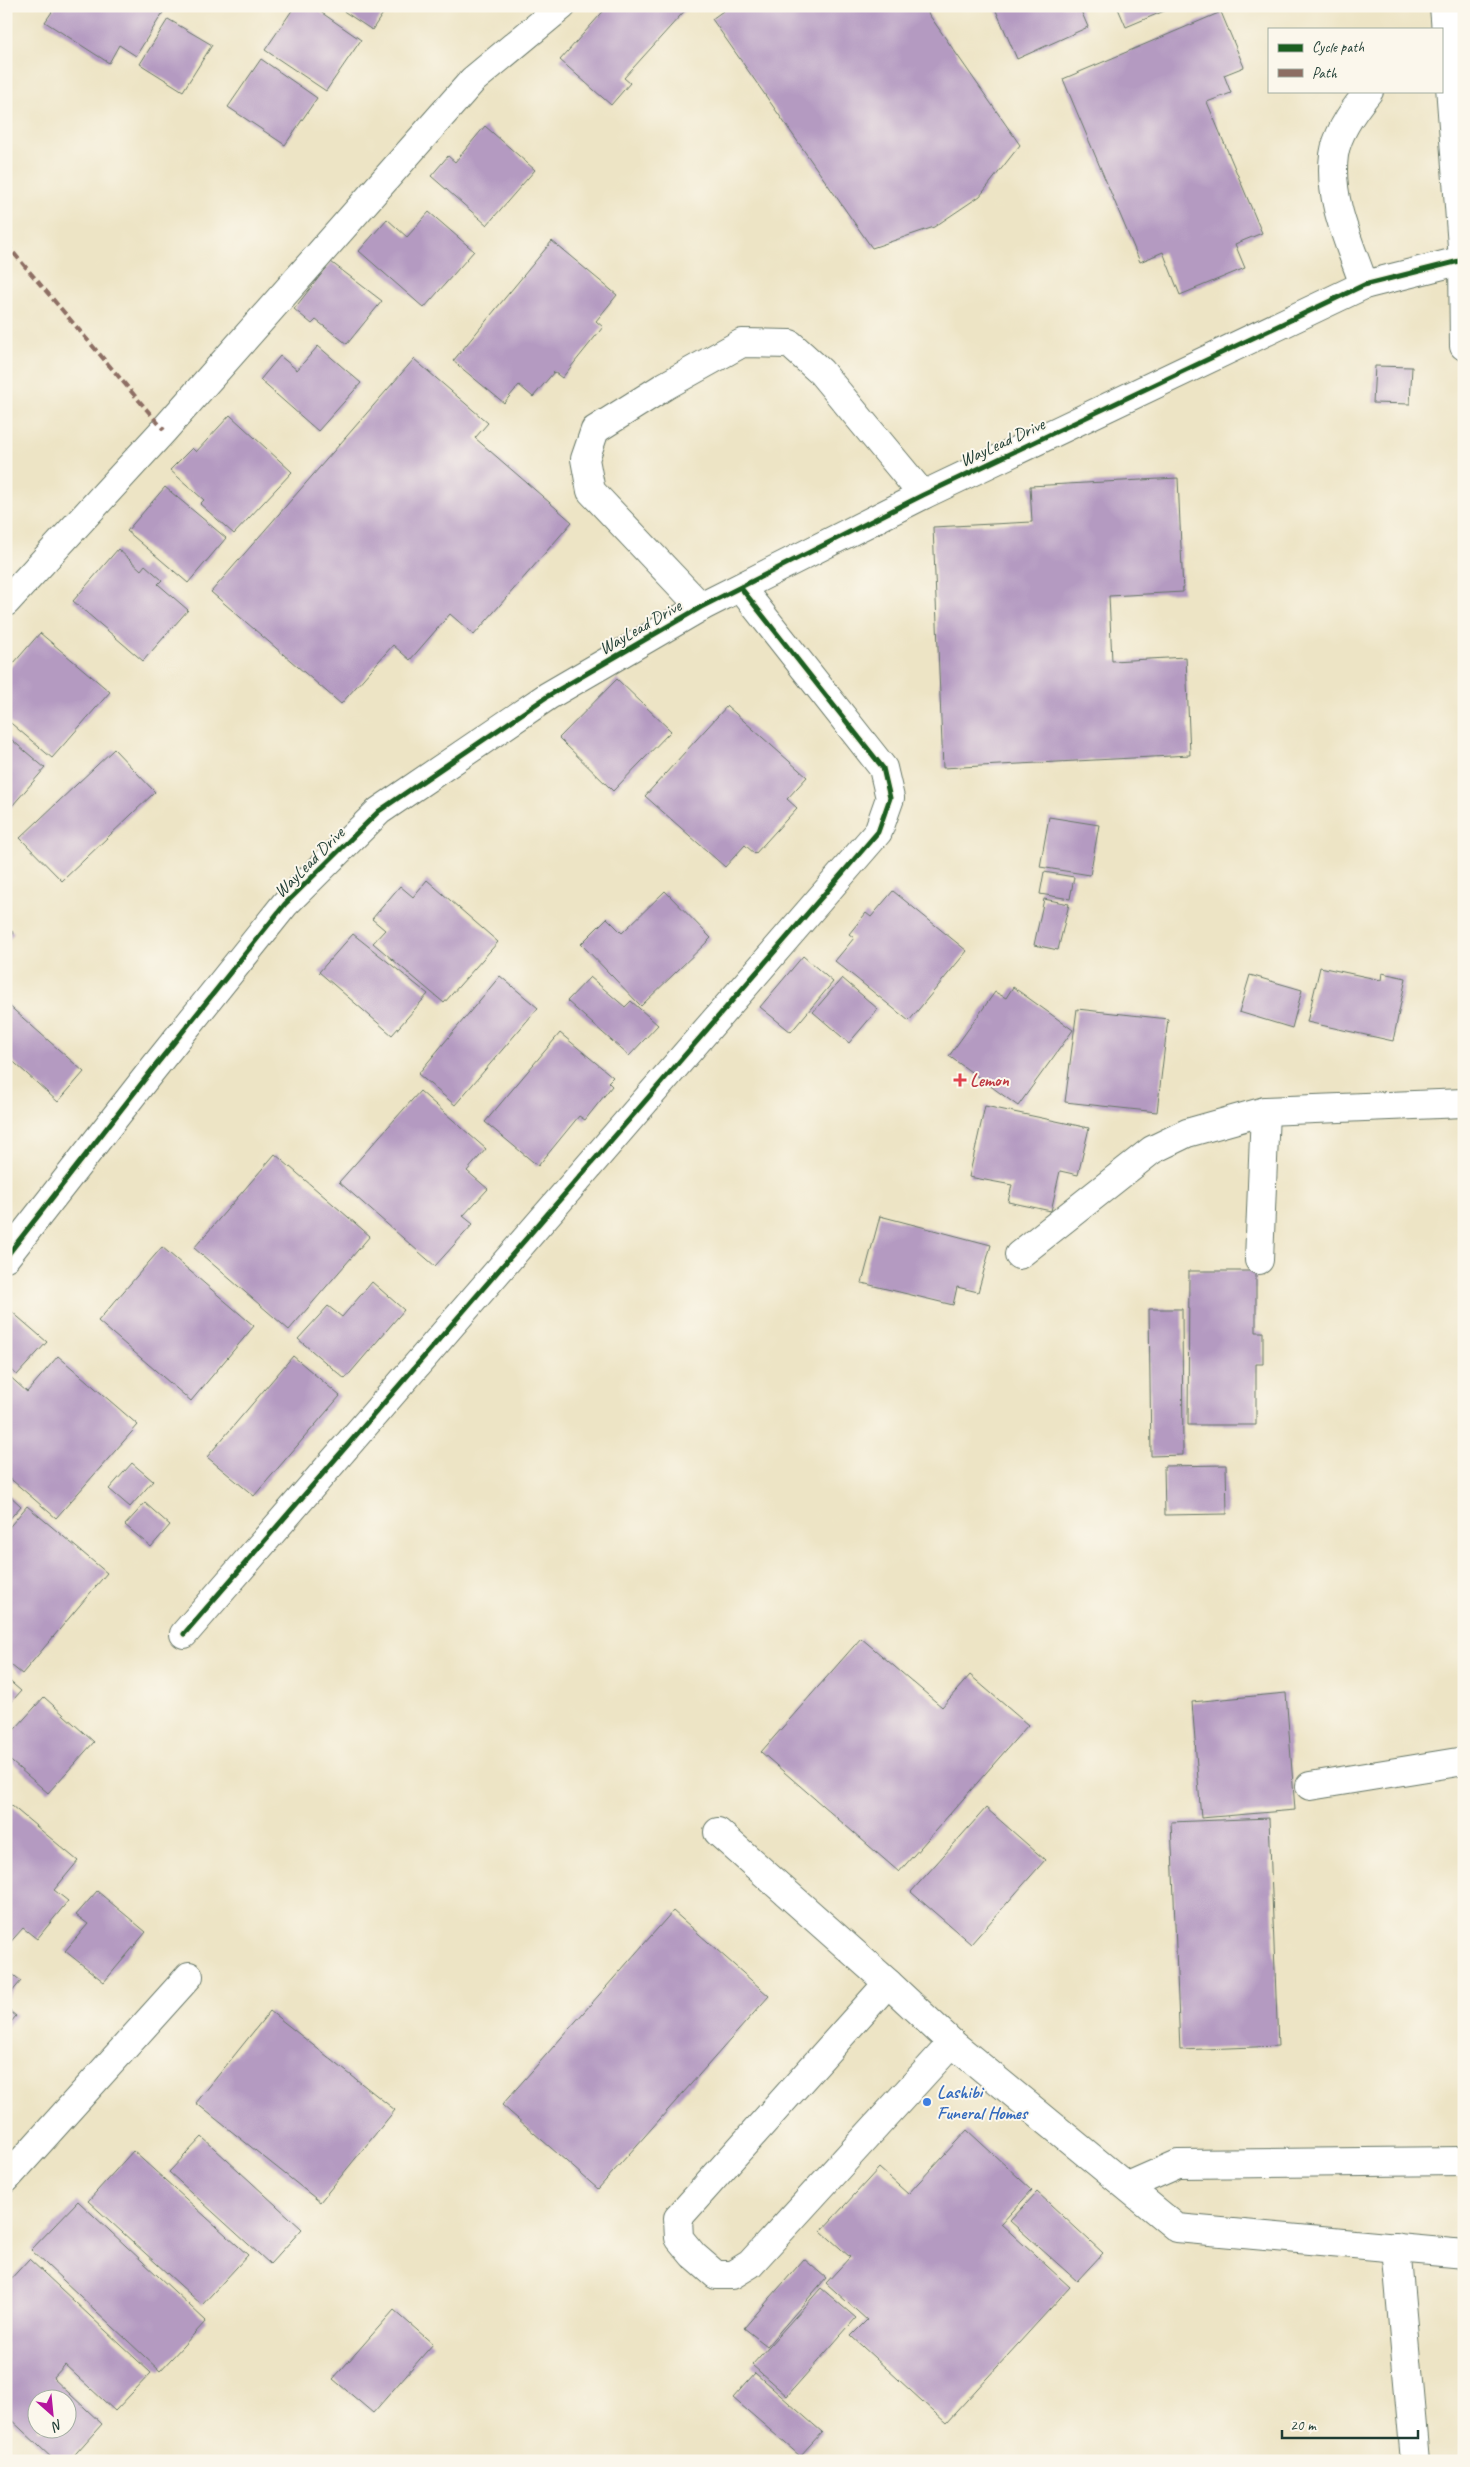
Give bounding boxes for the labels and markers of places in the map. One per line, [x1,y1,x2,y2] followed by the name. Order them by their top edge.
[970,1069,1009,1091] place label: Lemon
[954,1074,966,1086] marker: Lemon
[937,2081,1029,2124] place label: Lashibi Funeral Homes
[921,2096,933,2108] marker: Lashibi Funeral Homes

